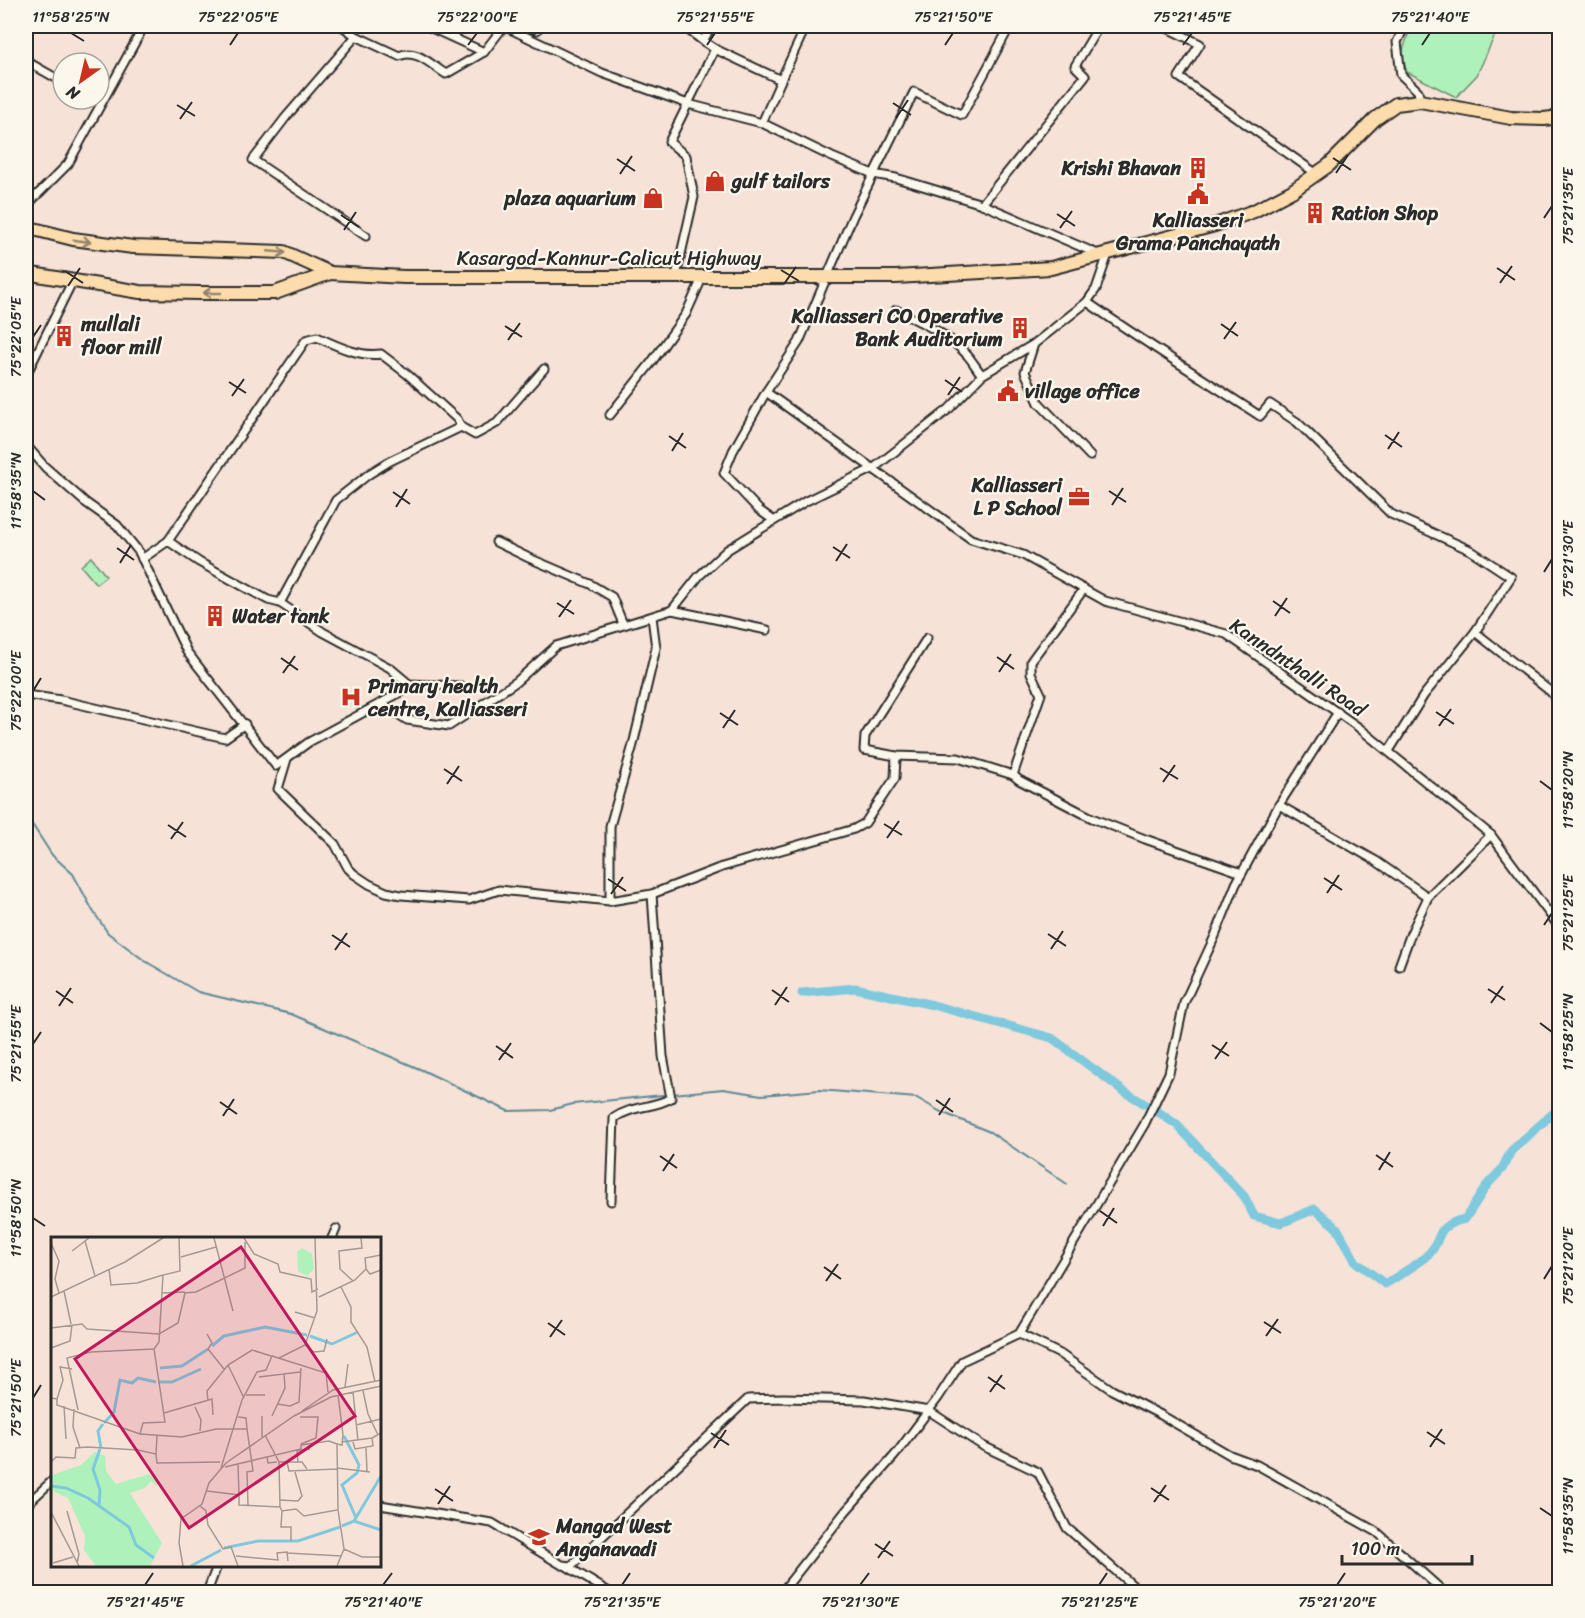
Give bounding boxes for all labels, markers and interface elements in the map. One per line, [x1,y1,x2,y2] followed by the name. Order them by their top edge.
[32,4,110,30] text: 11°58'25"N
[198,4,280,30] text: 75°22'05"E
[437,4,519,30] text: 75°22'00"E
[676,4,756,30] text: 75°21'55"E
[914,4,994,30] text: 75°21'50"E
[1153,4,1233,30] text: 75°21'45"E
[1391,4,1471,30] text: 75°21'40"E
[51,51,111,111] north arrow
[59,77,86,109] text: N
[1060,151,1181,186] place label: Krishi Bhavan
[1186,156,1210,180] building icon: Krishi Bhavan
[730,164,831,199] place label: gulf tailors
[1555,166,1581,244] text: 75°21'35"E
[703,169,727,193] shop icon: gulf tailors
[503,181,636,216] place label: plaza aquarium
[1186,182,1210,206] public building icon: Kalliasseri Grama Panchayath
[641,186,665,210] shop icon: plaza aquarium
[1331,196,1439,231] place label: Ration Shop
[1303,201,1327,225] building icon: Ration Shop
[1115,203,1280,261] place label: Kalliasseri Grama Panchayath
[72,235,92,246] one-way arrow
[457,241,762,276] street label: Kasargod-Kannur-Calicut Highway
[266,247,286,258] one-way arrow
[203,287,223,299] one-way arrow
[3,295,29,377] text: 75°22'05"E
[790,299,1004,357] place label: Kalliasseri CO Operative Bank Auditorium
[80,307,163,365] place label: mullali floor mill
[1008,316,1032,340] building icon: Kalliasseri CO Operative Bank Auditorium
[52,324,76,348] building icon: mullali floor mill
[1025,374,1141,409] place label: village office
[996,379,1020,403] public building icon: village office
[3,452,29,530] text: 11°58'35"N
[970,468,1063,526] place label: Kalliasseri L P School
[1067,485,1091,509] office icon: Kalliasseri L P School
[1555,519,1581,598] text: 75°21'30"E
[232,599,330,634] place label: Water tank
[203,604,227,628] building icon: Water tank
[1222,608,1375,727] street label: Kanndnthalli Road
[3,649,29,731] text: 75°22'00"E
[367,669,529,727] place label: Primary health centre, Kalliasseri
[339,685,363,709] hospital icon: Primary health centre, Kalliasseri
[1555,750,1581,829] text: 11°58'20"N
[1555,873,1581,952] text: 75°21'25"E
[1555,993,1581,1071] text: 11°58'25"N
[3,1003,29,1083] text: 75°21'55"E
[3,1178,29,1257] text: 11°58'50"N
[1555,1226,1581,1305] text: 75°21'20"E
[51,1237,381,1567] inset map
[3,1357,29,1437] text: 75°21'50"E
[1555,1477,1581,1555] text: 11°58'35"N
[555,1509,672,1567] place label: Mangad West Anganavadi
[527,1525,551,1549] school or university icon: Mangad West Anganavadi
[1342,1528,1472,1566] scale bar
[1351,1533,1400,1565] text: 100 m
[106,1589,186,1615] text: 75°21'45"E
[344,1589,424,1615] text: 75°21'40"E
[584,1589,662,1615] text: 75°21'35"E
[821,1589,900,1615] text: 75°21'30"E
[1060,1589,1139,1615] text: 75°21'25"E
[1298,1589,1377,1615] text: 75°21'20"E

